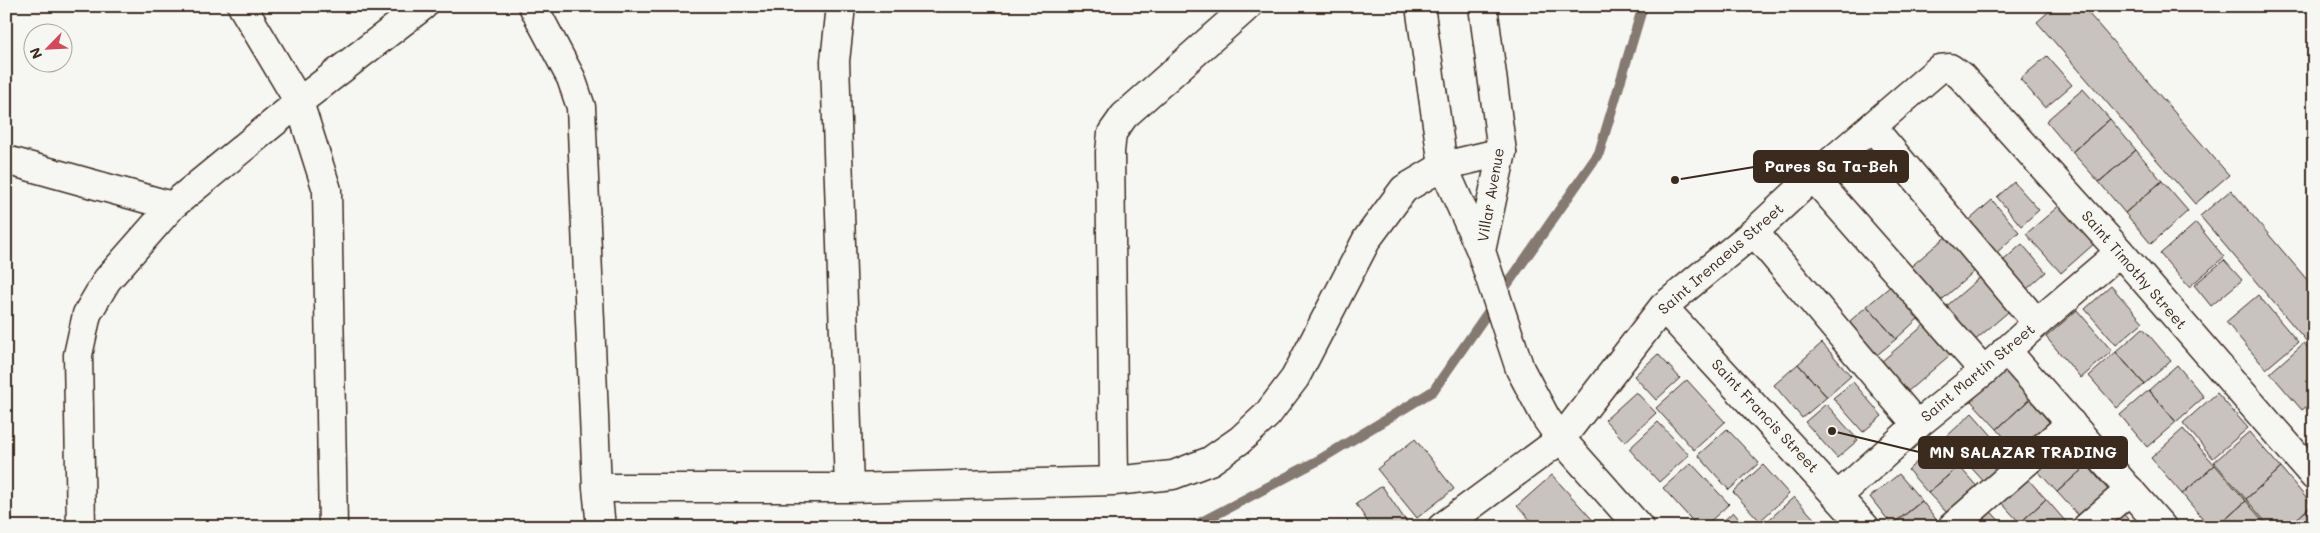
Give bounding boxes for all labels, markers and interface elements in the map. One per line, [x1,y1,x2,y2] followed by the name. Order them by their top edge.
[22,22,72,72] north arrow
[25,45,47,62] text: N
[1472,146,1508,244] street label: Villar Avenue
[1754,151,1908,182] callout: Pares Sa Ta-Beh
[1764,155,1898,176] text: Pares Sa Ta-Beh
[1653,198,1787,318] street label: Saint Irenaeus Street
[2078,206,2192,333] street label: Saint Timothy Street
[1916,319,2039,426] street label: Saint Martin Street
[1708,354,1824,477] street label: Saint Francis Street
[1919,437,2127,468] callout: MN SALAZAR TRADING
[1929,441,2117,462] text: MN SALAZAR TRADING

